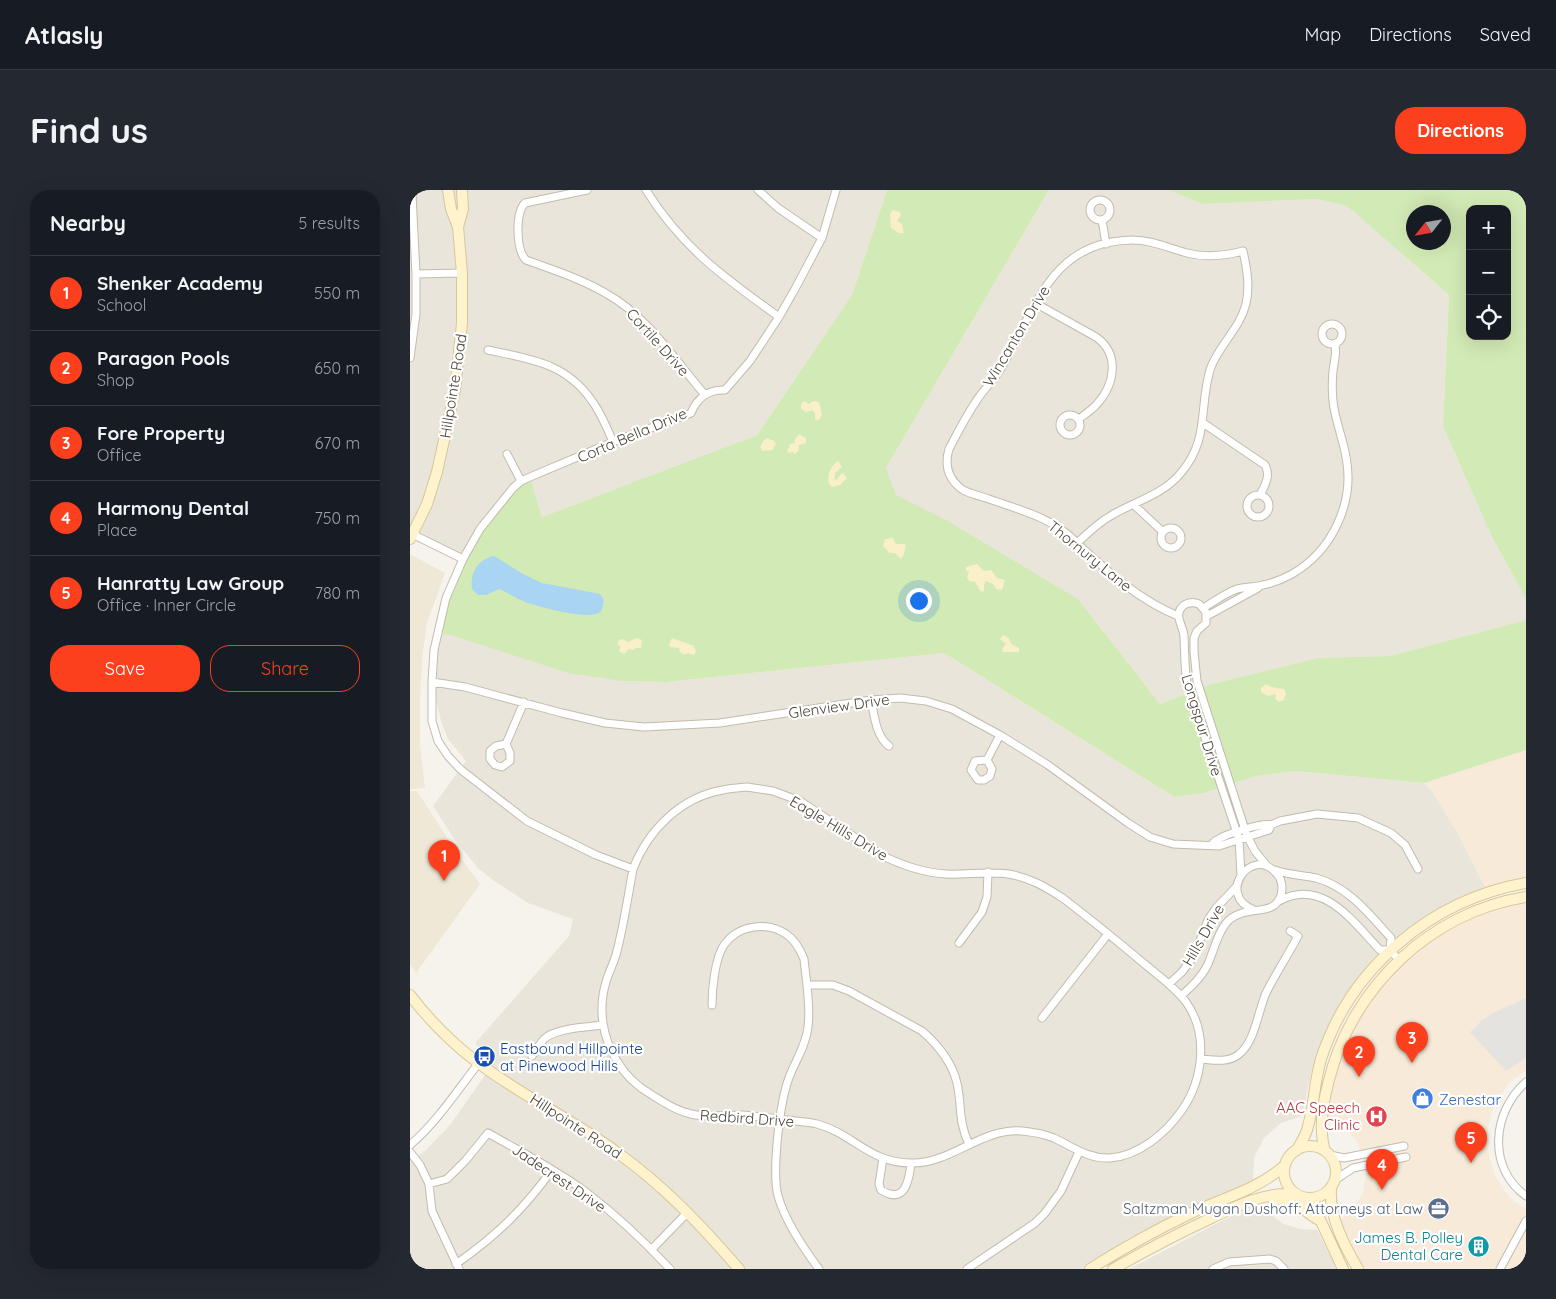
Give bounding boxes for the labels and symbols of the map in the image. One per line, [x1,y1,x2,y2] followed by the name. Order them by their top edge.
[1406,205,1451,250] north arrow
[978,282,1054,390] street label: Wincanton Drive
[623,304,693,380] street label: Cortile Drive
[435,332,471,440] street label: Hillpointe Road
[574,403,690,467] street label: Corta Bella Drive
[1044,516,1136,596] street label: Thornury Lane
[906,588,932,614] your location
[1177,672,1227,778] street label: Longspur Drive
[787,690,891,722] street label: Glenview Drive
[787,791,891,865] street label: Eagle Hills Drive
[428,840,460,881] pin: 1
[1178,901,1228,969] street label: Hills Drive
[1396,1022,1428,1063] pin: 3
[1343,1036,1375,1077] pin: 2
[500,1039,643,1075] place label: Eastbound Hillpointe at Pinewood Hills
[472,1045,496,1069] bus stop icon: Eastbound Hillpointe at Pinewood Hills
[1411,1087,1435,1111] shop icon: Zenestar
[526,1089,626,1163] street label: Hillpointe Road
[1439,1090,1501,1109] place label: Zenestar
[1276,1098,1360,1134] place label: AAC Speech Clinic
[1364,1104,1388,1128] hospital icon: AAC Speech Clinic
[699,1105,795,1131] street label: Redbird Drive
[1455,1122,1487,1163] pin: 5
[508,1140,610,1216] street label: Jadecrest Drive
[1366,1149,1398,1190] pin: 4
[1427,1196,1451,1220] office icon: Saltzman Mugan Dushoff: Attorneys at Law
[1123,1199,1423,1218] place label: Saltzman Mugan Dushoff: Attorneys at Law
[1354,1228,1463,1264] place label: James B. Polley Dental Care
[1467,1234,1491,1258] building icon: James B. Polley Dental Care

